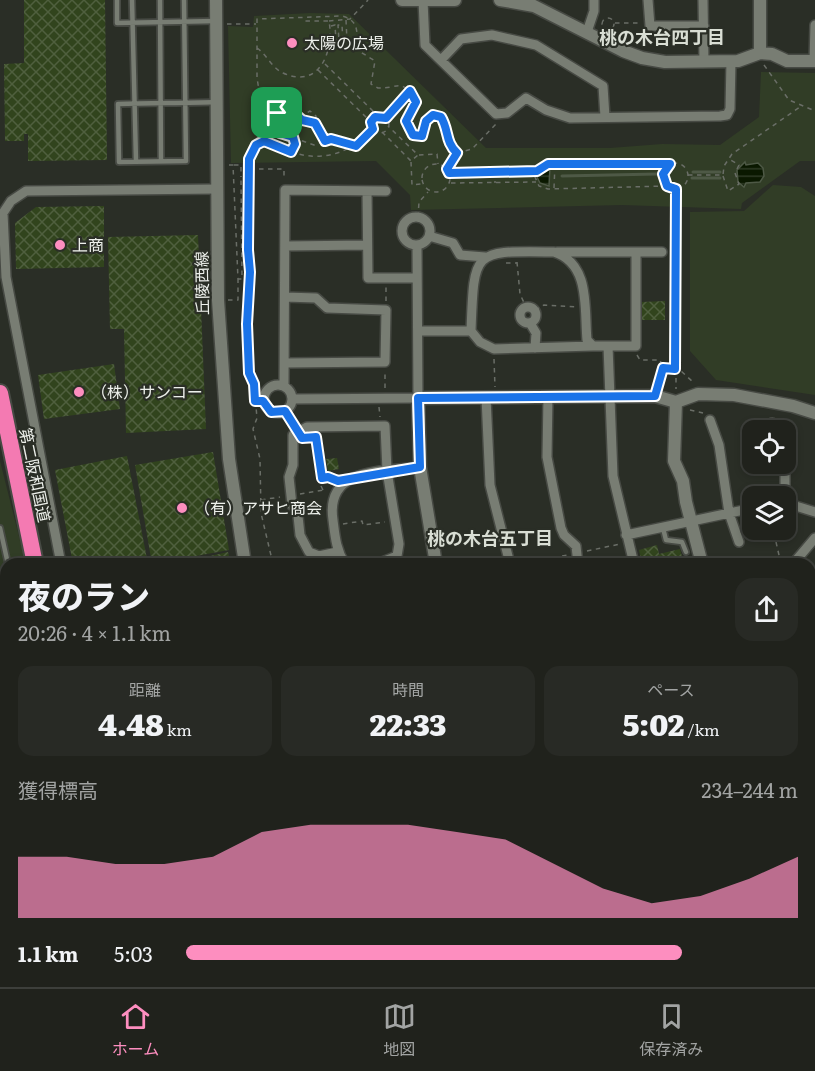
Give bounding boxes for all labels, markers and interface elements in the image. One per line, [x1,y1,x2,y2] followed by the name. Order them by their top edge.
[599,23,725,50] district label: 桃の木台四丁目
[304,30,384,54] place label: 太陽の広場
[285,36,299,50] marker: 太陽の広場
[251,87,302,138] pin
[260,96,293,129] icon: arrive
[72,232,104,256] place label: 上商
[53,238,67,252] marker: 上商
[188,251,214,315] street label: 丘陵西線
[91,379,203,403] place label: （株）サンコー
[72,385,86,399] marker: （株）サンコー
[742,420,796,540] map controls
[742,420,796,474] button: locate
[14,425,58,524] street label: 第二阪和国道
[742,486,796,540] button: layers
[194,495,322,519] place label: （有）アサヒ商会
[175,501,189,515] marker: （有）アサヒ商会
[427,524,553,551] district label: 桃の木台五丁目
[18,570,150,619] text: 夜のラン
[735,578,798,641] button: share
[18,617,171,647] text: 20:26 · 4 × 1.1 km
[129,677,161,701] text: 距離
[392,677,424,701] text: 時間
[647,677,695,701] text: ペース
[98,701,164,745] text: 4.48
[370,701,446,745] text: 22:33
[622,701,684,745] text: 5:02
[164,717,192,741] text: km
[684,717,720,741] text: /km
[18,774,98,804] text: 獲得標高
[701,774,798,804] text: 234–244 m
[18,938,78,968] text: 1.1 km
[114,938,153,968] text: 5:03
[112,1000,159,1060] tab: ホーム
[383,1000,416,1060] tab: 地図
[639,1000,703,1060] tab: 保存済み

